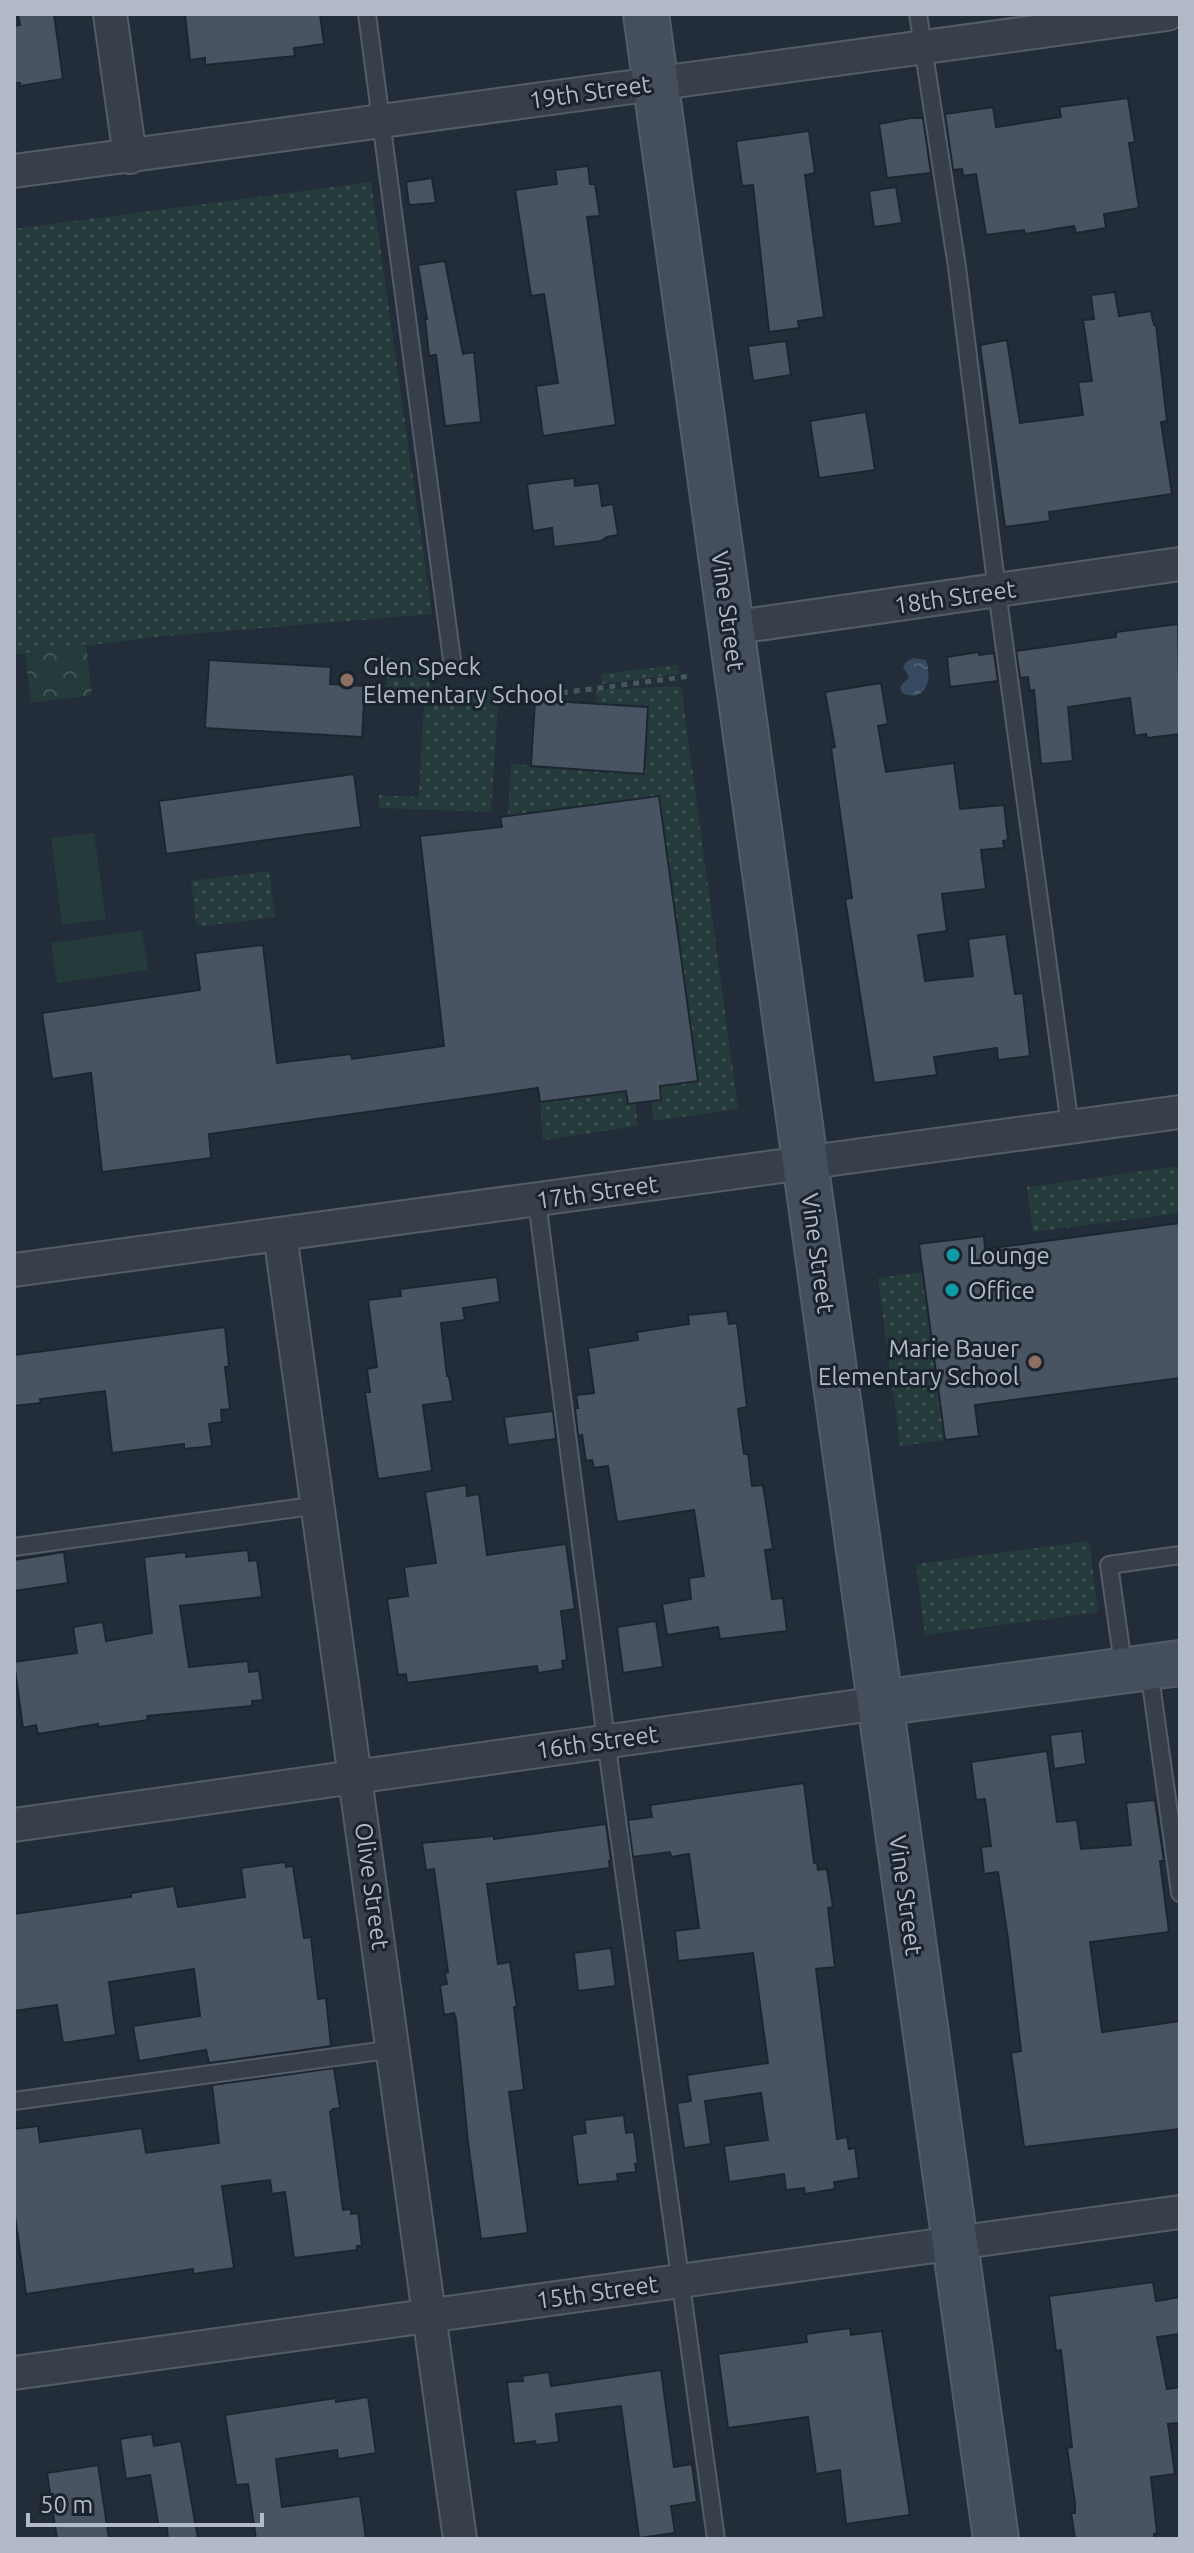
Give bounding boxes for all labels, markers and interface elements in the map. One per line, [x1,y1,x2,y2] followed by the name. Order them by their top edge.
[527,70,653,114] street label: 19th Street
[706,549,750,673] street label: Vine Street
[892,575,1018,619] street label: 18th Street
[363,653,564,708] place label: Glen Speck Elementary School
[338,671,356,689] marker: Glen Speck Elementary School
[534,1170,660,1214] street label: 17th Street
[796,1191,840,1315] street label: Vine Street
[969,1242,1050,1269] place label: Lounge
[944,1246,962,1264] marker: Lounge
[968,1277,1035,1304] place label: Office
[943,1281,961,1299] marker: Office
[818,1335,1019,1390] place label: Marie Bauer Elementary School
[1026,1353,1044,1371] marker: Marie Bauer Elementary School
[534,1720,660,1764] street label: 16th Street
[350,1821,394,1952] street label: Olive Street
[884,1833,928,1957] street label: Vine Street
[534,2270,660,2314] street label: 15th Street
[28,2477,262,2527] scale bar
[40,2491,93,2518] text: 50 m

